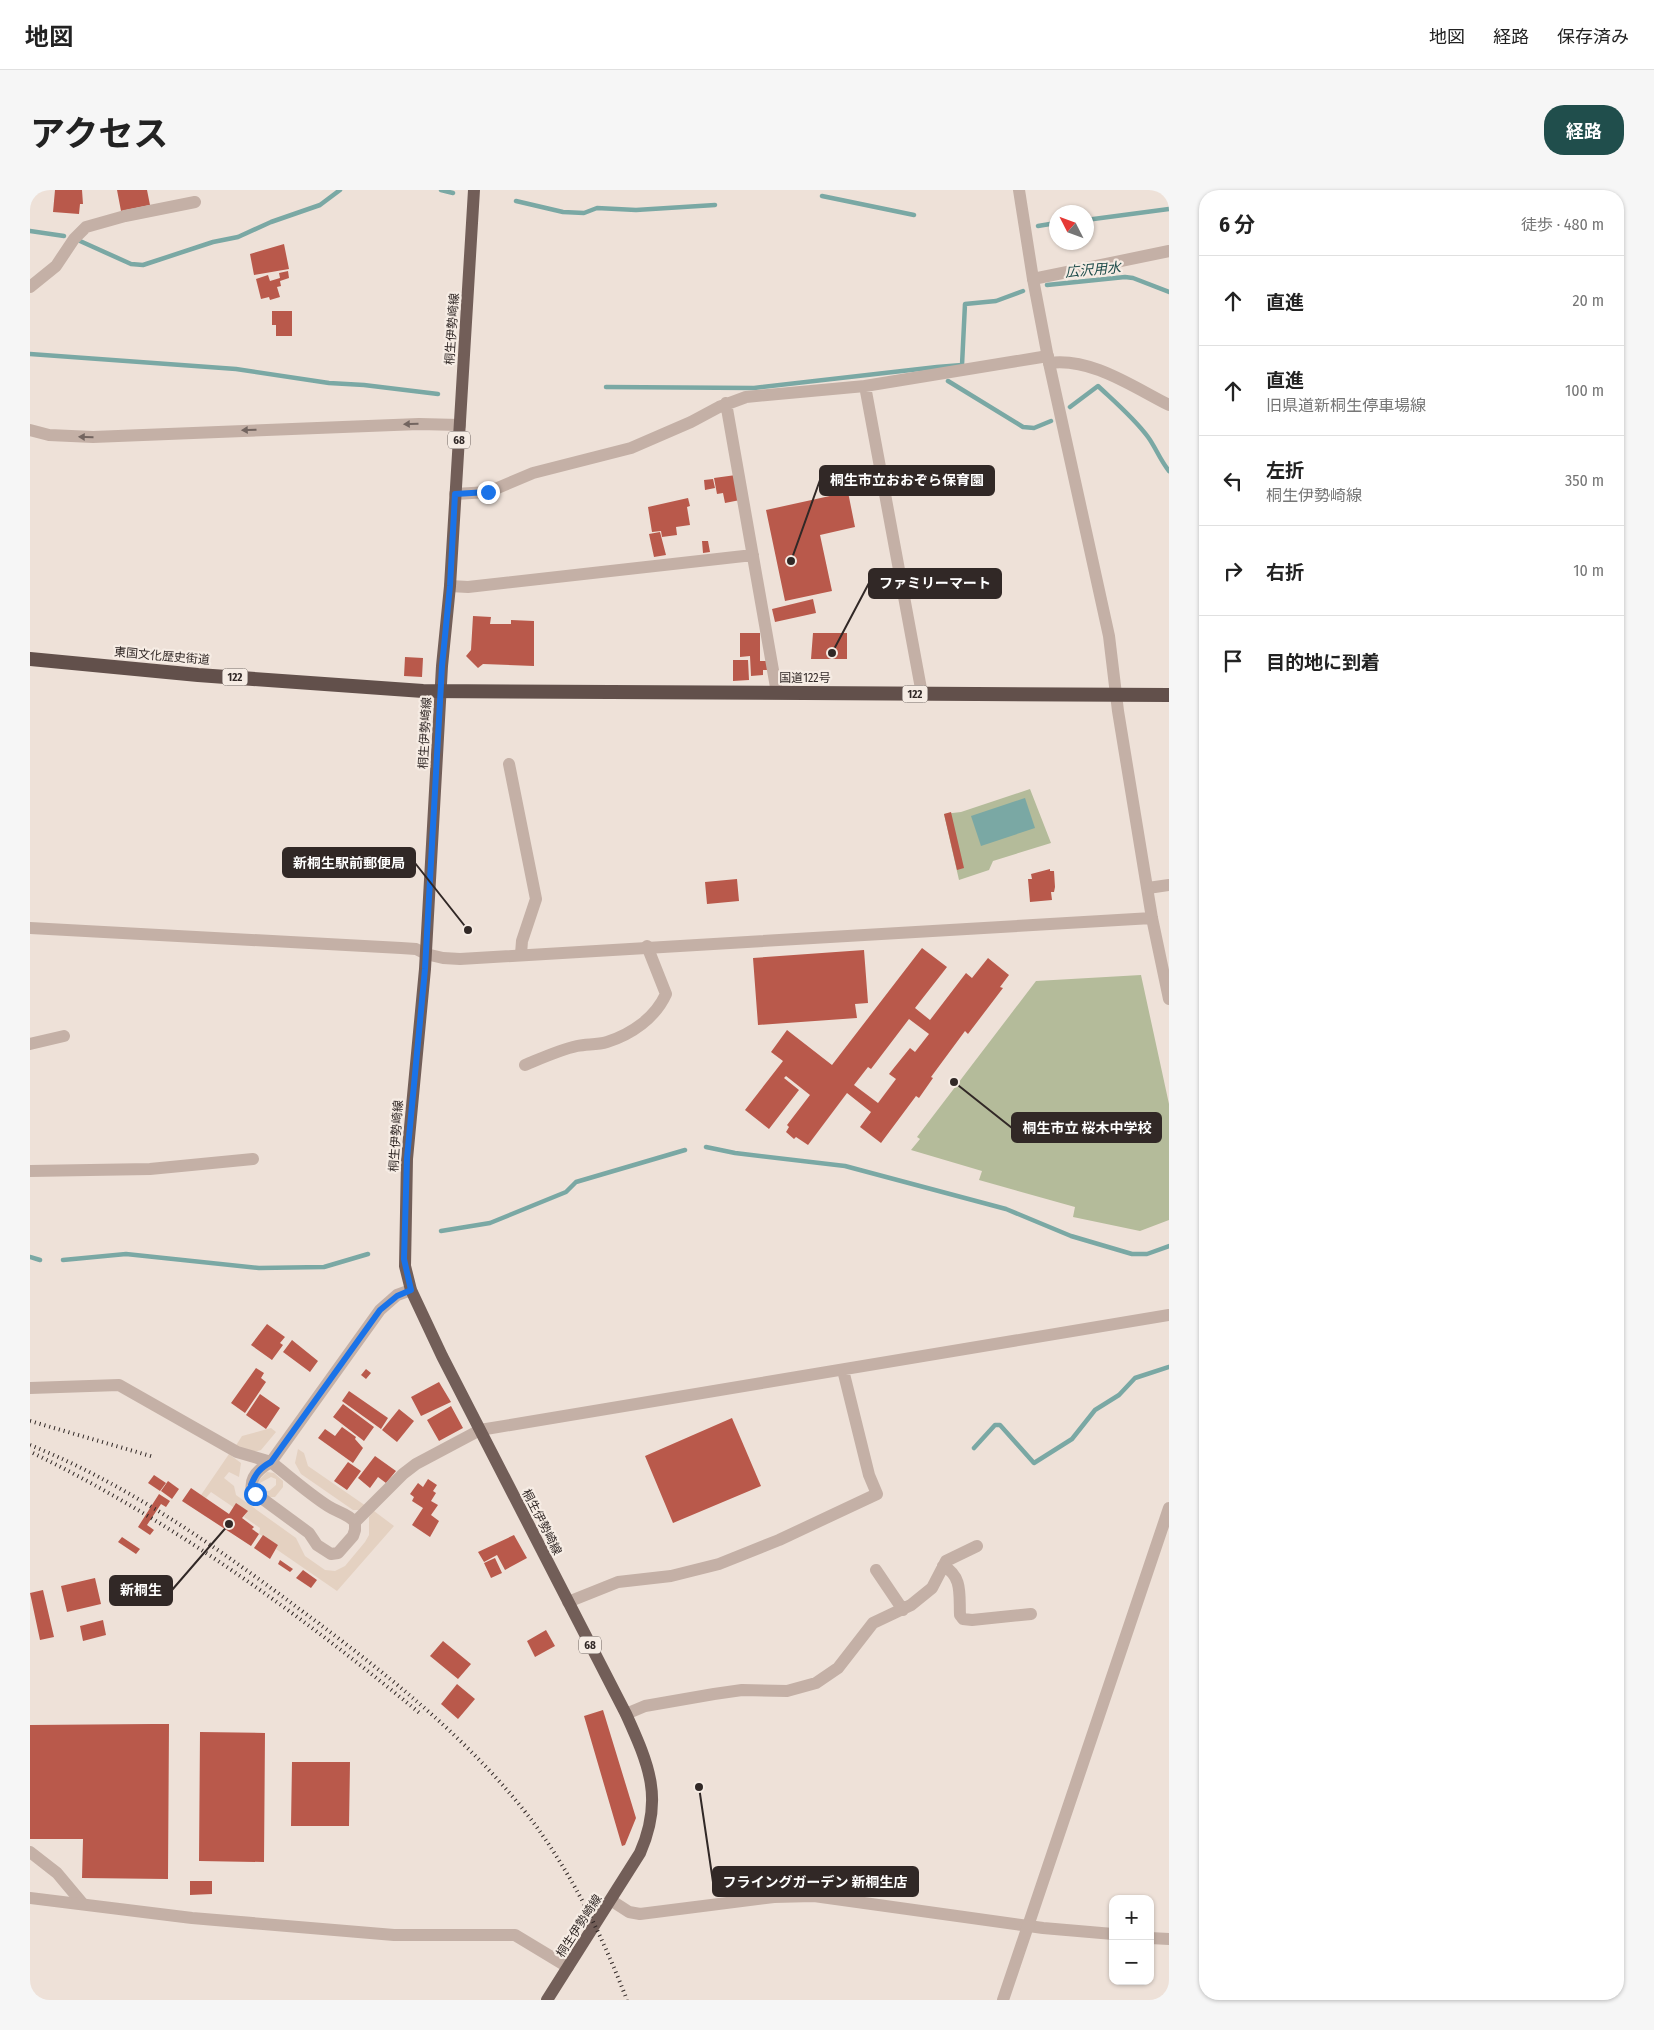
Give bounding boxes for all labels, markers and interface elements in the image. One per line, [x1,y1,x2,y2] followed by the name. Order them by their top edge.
[25,23,73,51] text: 地図
[1429,26,1465,48] text: 地図
[1493,26,1529,48] text: 経路
[1557,26,1629,48] text: 保存済み
[1544,105,1624,155] button: 経路
[30,113,168,155] text: アクセス
[1049,205,1094,250] north arrow
[1219,212,1255,238] text: 6 分
[1521,215,1604,234] text: 徒歩 · 480 m
[1064,259,1124,281] water label: 広沢用水
[1219,287,1247,315] icon: ahead
[1266,291,1304,314] text: 直進
[1573,291,1604,310] text: 20 m
[443,293,461,365] street label: 桐生伊勢崎線
[1266,369,1304,392] text: 直進
[1219,377,1247,405] icon: ahead
[1565,381,1604,400] text: 100 m
[1266,396,1426,415] text: 旧県道新桐生停車場線
[403,421,419,429] one-way arrow
[240,426,256,434] one-way arrow
[78,432,94,440] one-way arrow
[448,432,470,448] road number: 68
[1266,459,1304,482] text: 左折
[820,466,994,495] callout: 桐生市立おおぞら保育園
[1219,467,1247,495] icon: left
[1565,471,1604,490] text: 350 m
[830,472,984,489] text: 桐生市立おおぞら保育園
[477,481,500,504] route end
[1266,486,1362,505] text: 桐生伊勢崎線
[1219,557,1247,585] icon: right
[1266,561,1304,584] text: 右折
[1573,561,1604,580] text: 10 m
[869,569,1001,598] callout: ファミリーマート
[879,575,991,592] text: ファミリーマート
[114,645,210,667] street label: 東国文化歴史街道
[1219,647,1247,675] icon: arrive
[1266,651,1380,674] text: 目的地に到着
[222,668,248,686] road number: 122
[779,671,831,685] street label: 国道122号
[902,686,928,702] road number: 122
[416,697,434,769] street label: 桐生伊勢崎線
[283,848,415,877] callout: 新桐生駅前郵便局
[293,855,405,872] text: 新桐生駅前郵便局
[387,1100,405,1172] street label: 桐生伊勢崎線
[1012,1113,1161,1142] callout: 桐生市立 桜木中学校
[1023,1120,1151,1137] text: 桐生市立 桜木中学校
[244,1483,267,1506] route start
[519,1487,565,1557] street label: 桐生伊勢崎線
[110,1576,172,1605] callout: 新桐生
[120,1582,162,1599] text: 新桐生
[579,1636,601,1654] road number: 68
[713,1867,918,1896] callout: フライングガーデン 新桐生店
[723,1874,907,1891] text: フライングガーデン 新桐生店
[554,1892,604,1960] street label: 桐生伊勢崎線
[1109,1895,1154,1985] map controls
[1109,1895,1154,1940] button: +
[1109,1940,1154,1985] button: −

